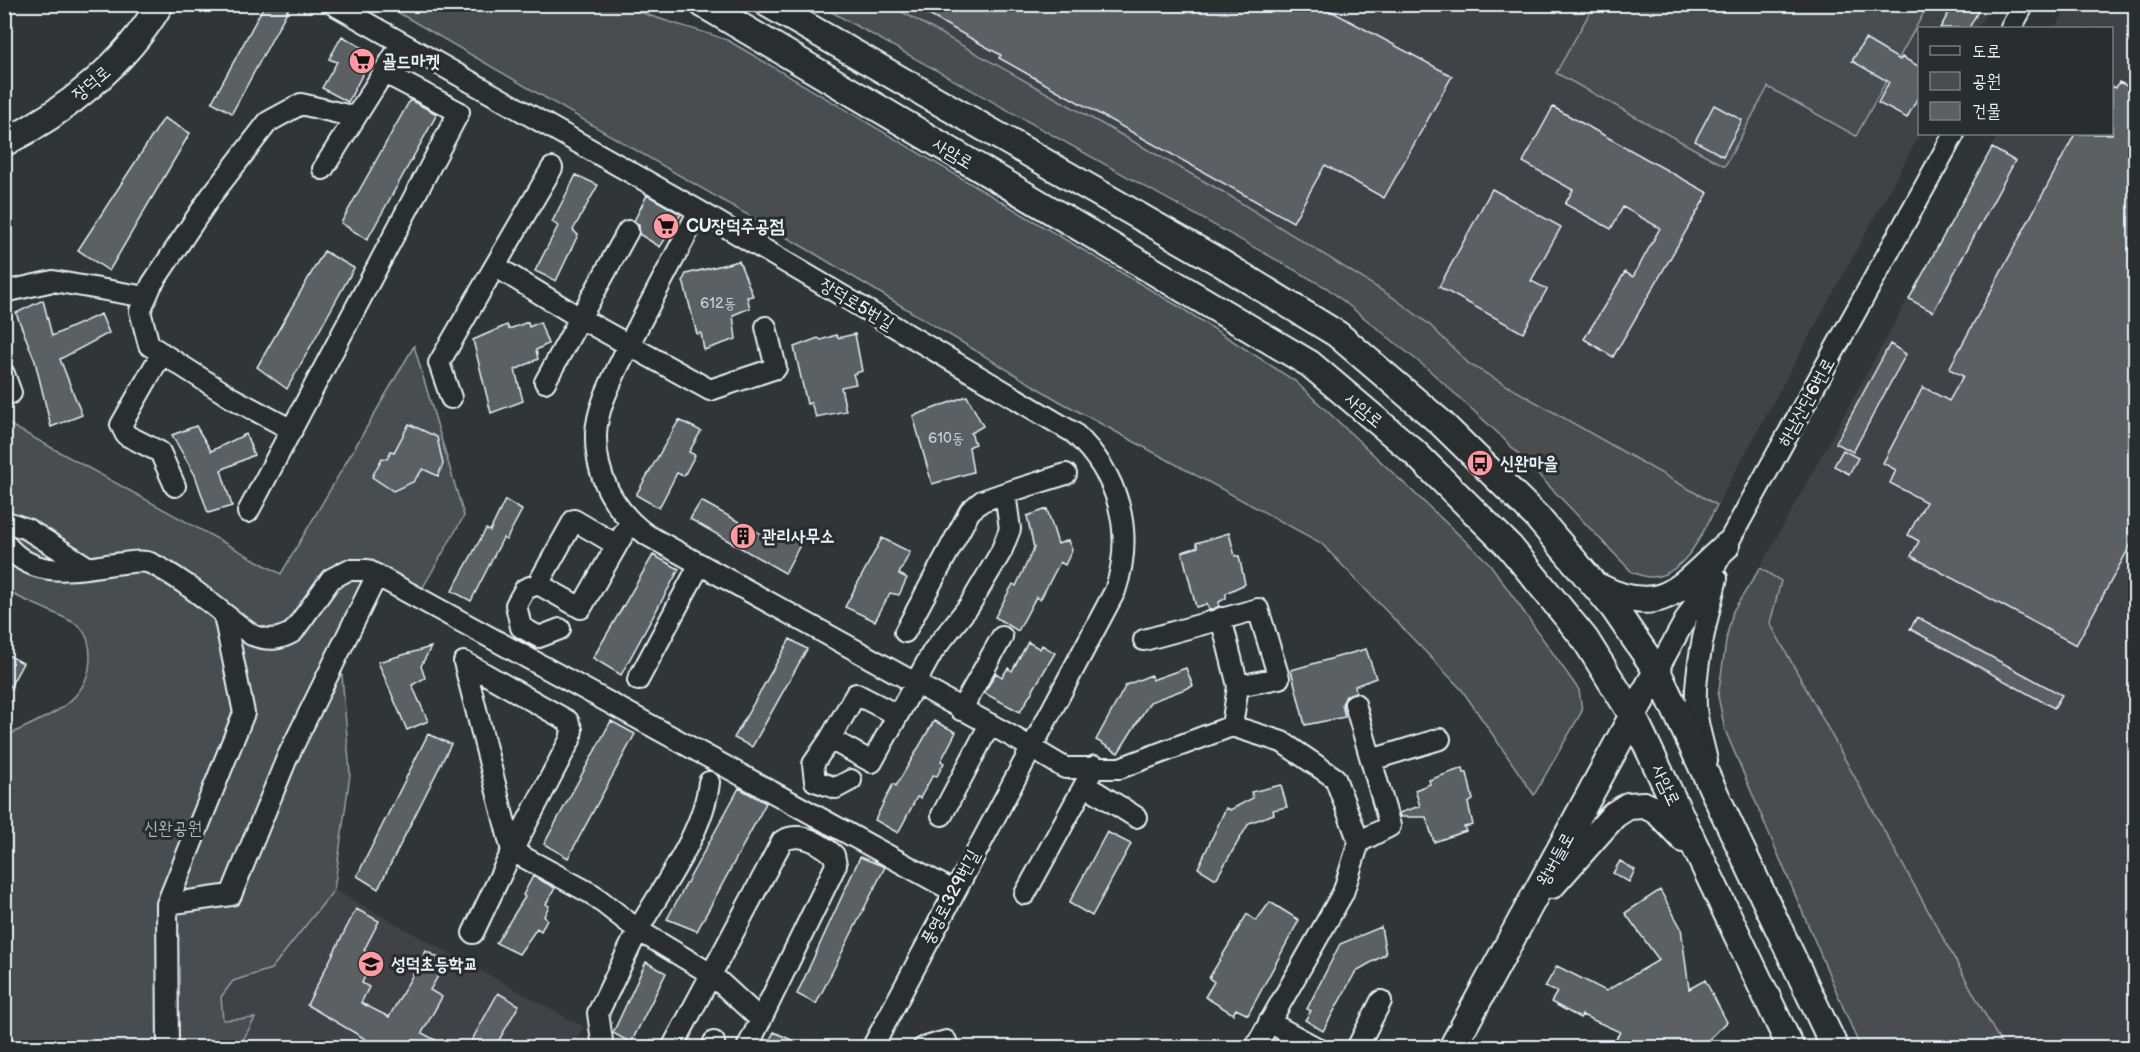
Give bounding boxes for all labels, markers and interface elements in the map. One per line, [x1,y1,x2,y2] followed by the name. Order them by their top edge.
[1918,27,2113,135] legend
[1972,41,2001,62] text: 도로
[347,46,377,76] supermarket icon: 골드마켓
[382,51,440,72] place label: 골드마켓
[68,61,115,105] street label: 장덕로
[1972,71,2001,92] text: 공원
[1972,101,2001,122] text: 건물
[929,133,977,174] street label: 사암로
[651,211,681,241] supermarket icon: CU장덕주공점
[686,216,785,237] place label: CU장덕주공점
[816,274,898,335] street label: 장덕로5번길
[700,294,736,313] house number: 612동
[1774,354,1839,450] street label: 하남산단6번로
[1340,388,1387,432] street label: 사암로
[928,429,964,448] house number: 610동
[1465,448,1495,478] bus stop icon: 신완마을
[1500,453,1558,474] place label: 신완마을
[728,521,758,551] building icon: 관리사무소
[762,526,834,547] place label: 관리사무소
[1647,761,1684,809] street label: 사암로
[144,818,202,839] park label: 신완공원
[1532,829,1579,890] street label: 왕버들로
[917,846,984,948] street label: 풍영로329번길
[356,949,386,979] school or university icon: 성덕초등학교
[391,954,478,975] place label: 성덕초등학교

